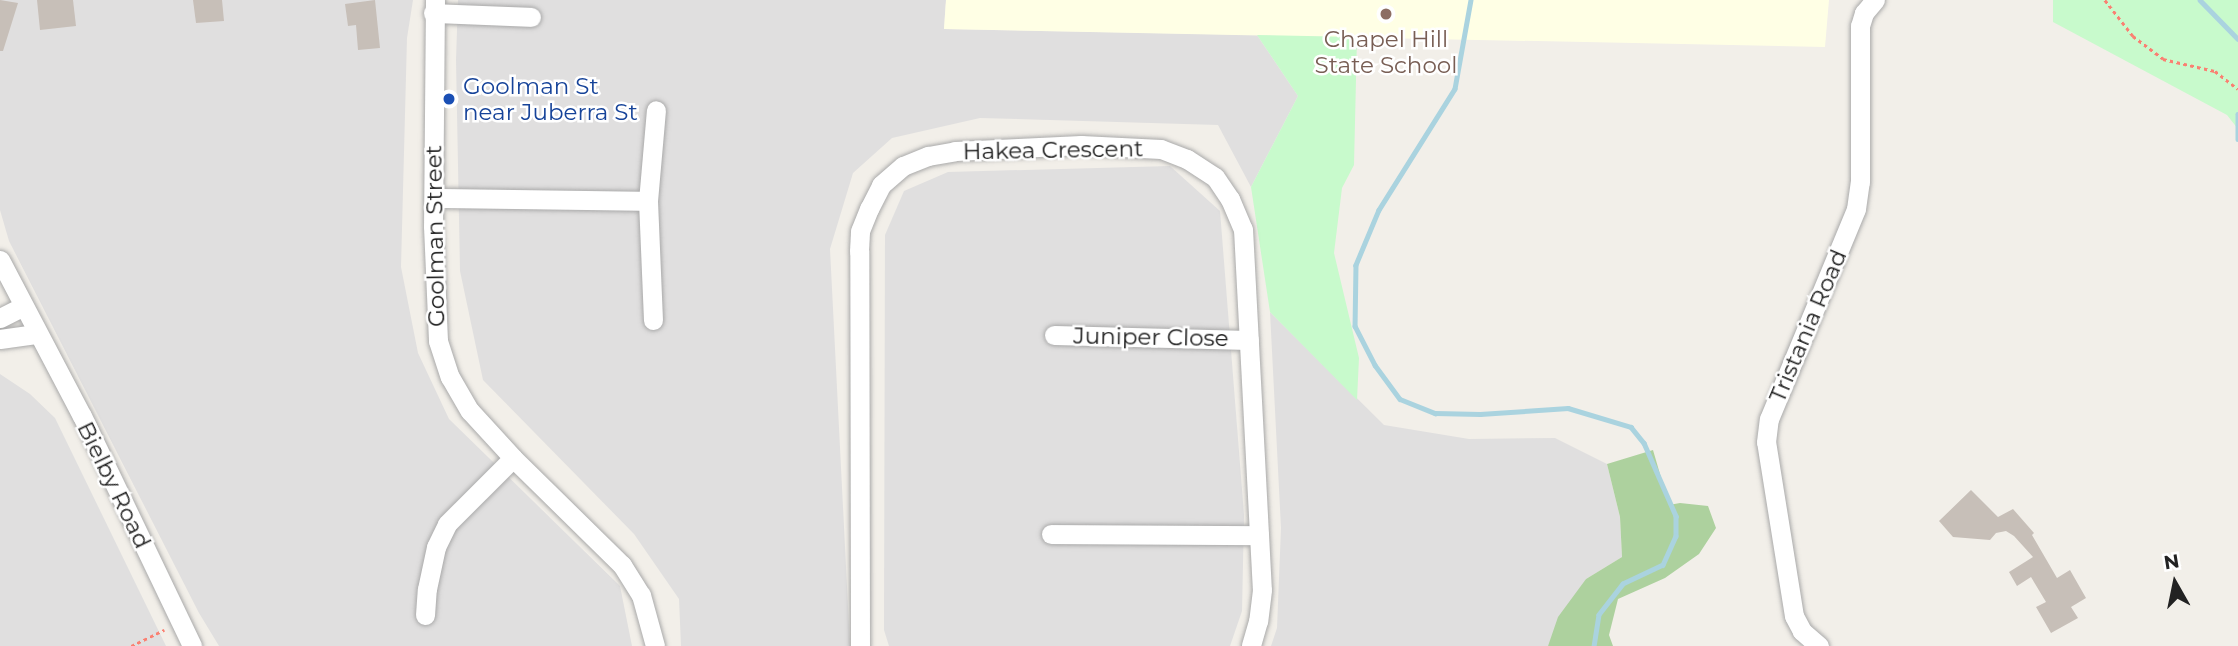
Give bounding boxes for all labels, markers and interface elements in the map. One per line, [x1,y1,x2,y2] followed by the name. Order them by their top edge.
[1378,6,1394,22] marker: Chapel Hill State School
[1315,25,1457,79] place label: Chapel Hill State School
[463,72,638,126] place label: Goolman St near Juberra St
[441,91,457,107] marker: Goolman St near Juberra St
[962,135,1144,165] street label: Hakea Crescent
[420,145,450,327] street label: Goolman Street
[1763,245,1853,407] street label: Tristania Road
[1073,322,1229,352] street label: Juniper Close
[71,417,157,553] street label: Bielby Road
[2140,548,2210,618] north arrow
[2162,549,2181,574] text: N

